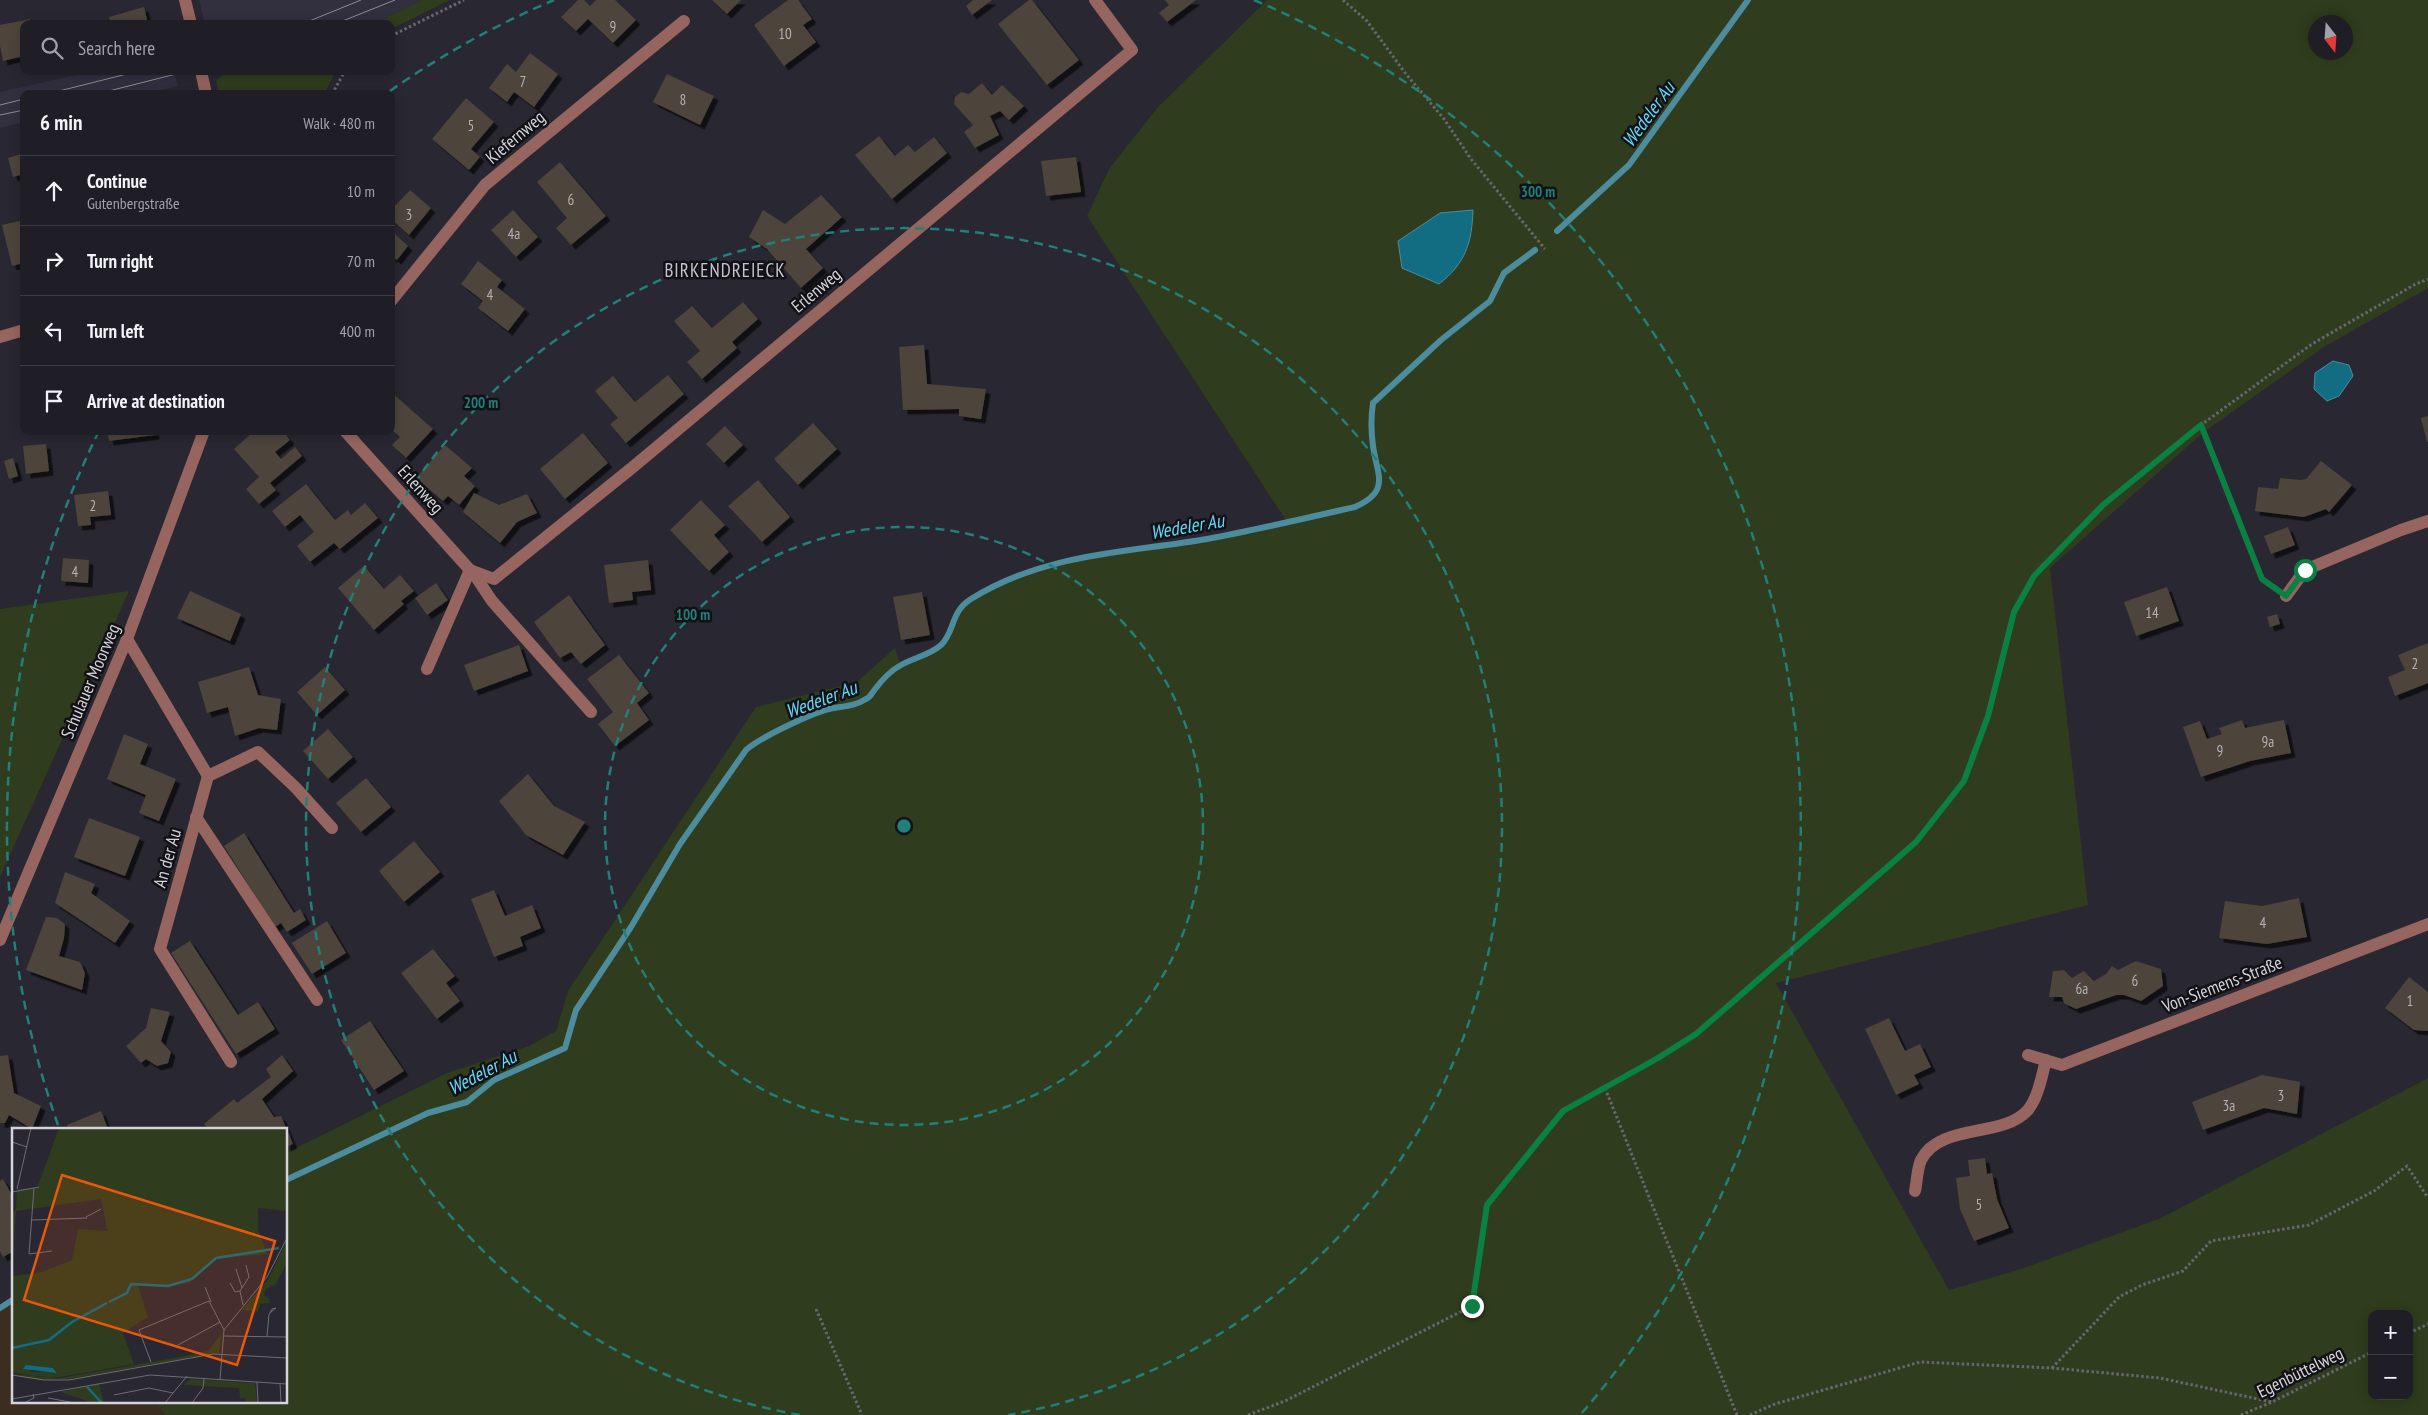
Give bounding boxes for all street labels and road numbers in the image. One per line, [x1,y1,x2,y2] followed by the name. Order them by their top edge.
[481,106,549,168] street label: Kiefernweg
[787,263,845,317] street label: Erlenweg
[393,460,449,518] street label: Erlenweg
[55,620,125,742] street label: Schulauer Moorweg
[148,826,186,890] street label: An der Au
[2158,951,2285,1018] street label: Von-Siemens-Straße
[2253,1341,2347,1403] street label: Egenbüttelweg

